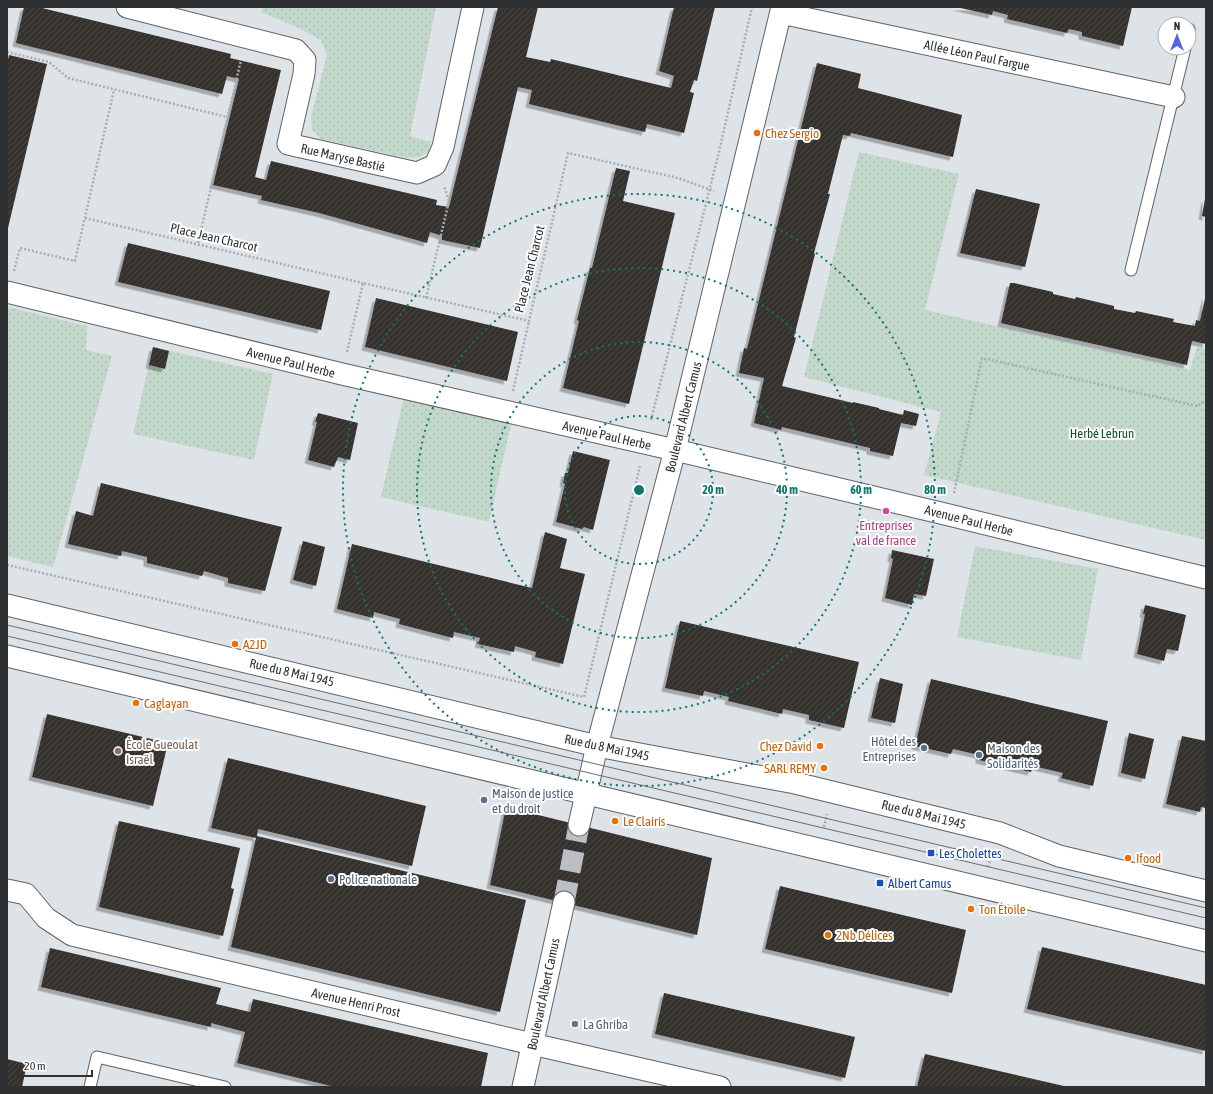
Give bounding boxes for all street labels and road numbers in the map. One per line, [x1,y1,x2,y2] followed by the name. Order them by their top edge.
[923,37,1031,74] street label: Allée Léon Paul Fargue
[299,140,387,175] street label: Rue Maryse Bastié
[169,220,259,255] street label: Place Jean Charcot
[511,224,548,314] street label: Place Jean Charcot
[245,344,337,381] street label: Avenue Paul Herbe
[662,360,705,474] street label: Boulevard Albert Camus
[561,418,653,453] street label: Avenue Paul Herbe
[923,502,1015,539] street label: Avenue Paul Herbe
[248,655,336,690] street label: Rue du 8 Mai 1945
[563,731,651,764] street label: Rue du 8 Mai 1945
[880,797,968,832] street label: Rue du 8 Mai 1945
[524,936,563,1051] street label: Boulevard Albert Camus
[310,985,402,1020] street label: Avenue Henri Prost

